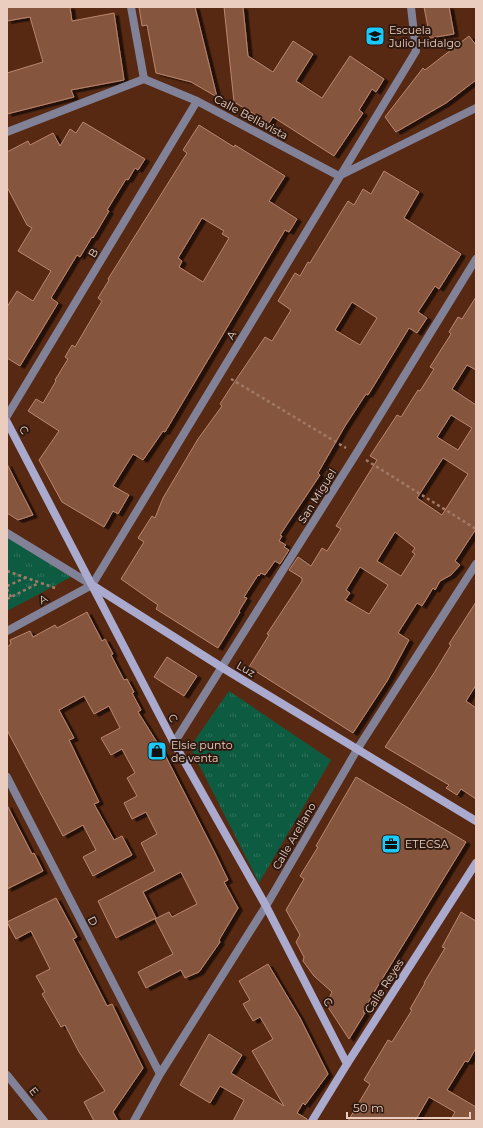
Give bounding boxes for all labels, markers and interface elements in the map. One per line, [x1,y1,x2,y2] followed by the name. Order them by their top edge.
[388,23,461,50] place label: Escuela Julio Hidalgo
[364,25,386,47] school or university icon: Escuela Julio Hidalgo
[212,92,290,142] street label: Calle Bellavista
[85,246,101,260] street label: B
[223,328,239,342] street label: A
[16,423,32,437] street label: C
[295,466,339,526] street label: San Miguel
[36,591,50,607] street label: A
[234,658,258,680] street label: Luz
[165,711,181,725] street label: C
[171,738,233,765] place label: Elsie punto de venta
[146,740,168,762] shop icon: Elsie punto de venta
[269,800,319,872] street label: Calle Arellano
[380,833,402,855] office icon: ETECSA
[405,837,449,851] place label: ETECSA
[85,914,101,928] street label: D
[361,956,407,1016] street label: Calle Reyes
[320,995,336,1009] street label: C
[26,1084,42,1098] street label: E
[347,1094,470,1120] scale bar
[353,1100,384,1115] text: 50 m

